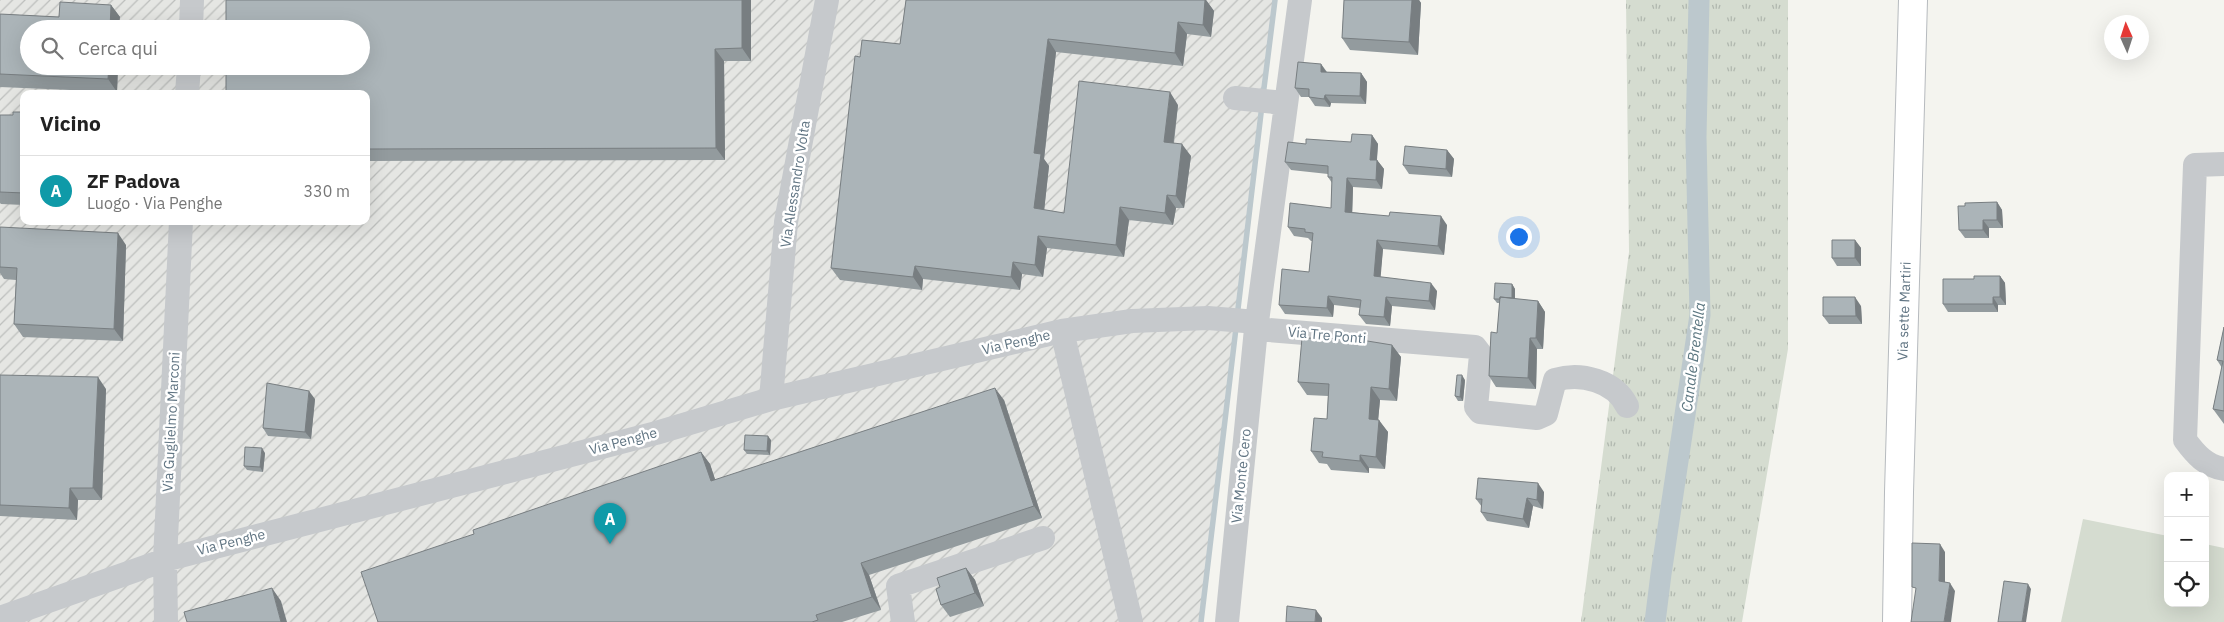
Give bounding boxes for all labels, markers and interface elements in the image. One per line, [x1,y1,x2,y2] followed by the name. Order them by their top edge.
[2104,15,2149,60] north arrow
[20,20,370,75] search box
[38,34,66,62] icon: search
[78,36,158,60] text: Cerca qui
[40,109,101,137] text: Vicino
[776,119,814,249] street label: Via Alessandro Volta
[87,169,180,193] text: ZF Padova
[51,181,61,201] text: A
[303,181,350,201] text: 330 m
[87,193,223,213] text: Luogo · Via Penghe
[1506,224,1532,250] your location
[1893,261,1915,361] street label: Via sette Martiri
[1677,301,1709,413] water label: Canale Brentella
[1287,323,1367,347] street label: Via Tre Ponti
[980,325,1052,359] street label: Via Penghe
[158,352,184,492] street label: Via Guglielmo Marconi
[587,423,659,459] street label: Via Penghe
[1227,428,1255,524] street label: Via Monte Cero
[2164,472,2209,607] map controls
[2164,472,2209,517] button: +
[594,503,626,544] pin: A
[2164,517,2209,562] button: −
[195,525,267,559] street label: Via Penghe
[2164,562,2209,607] button: locate

